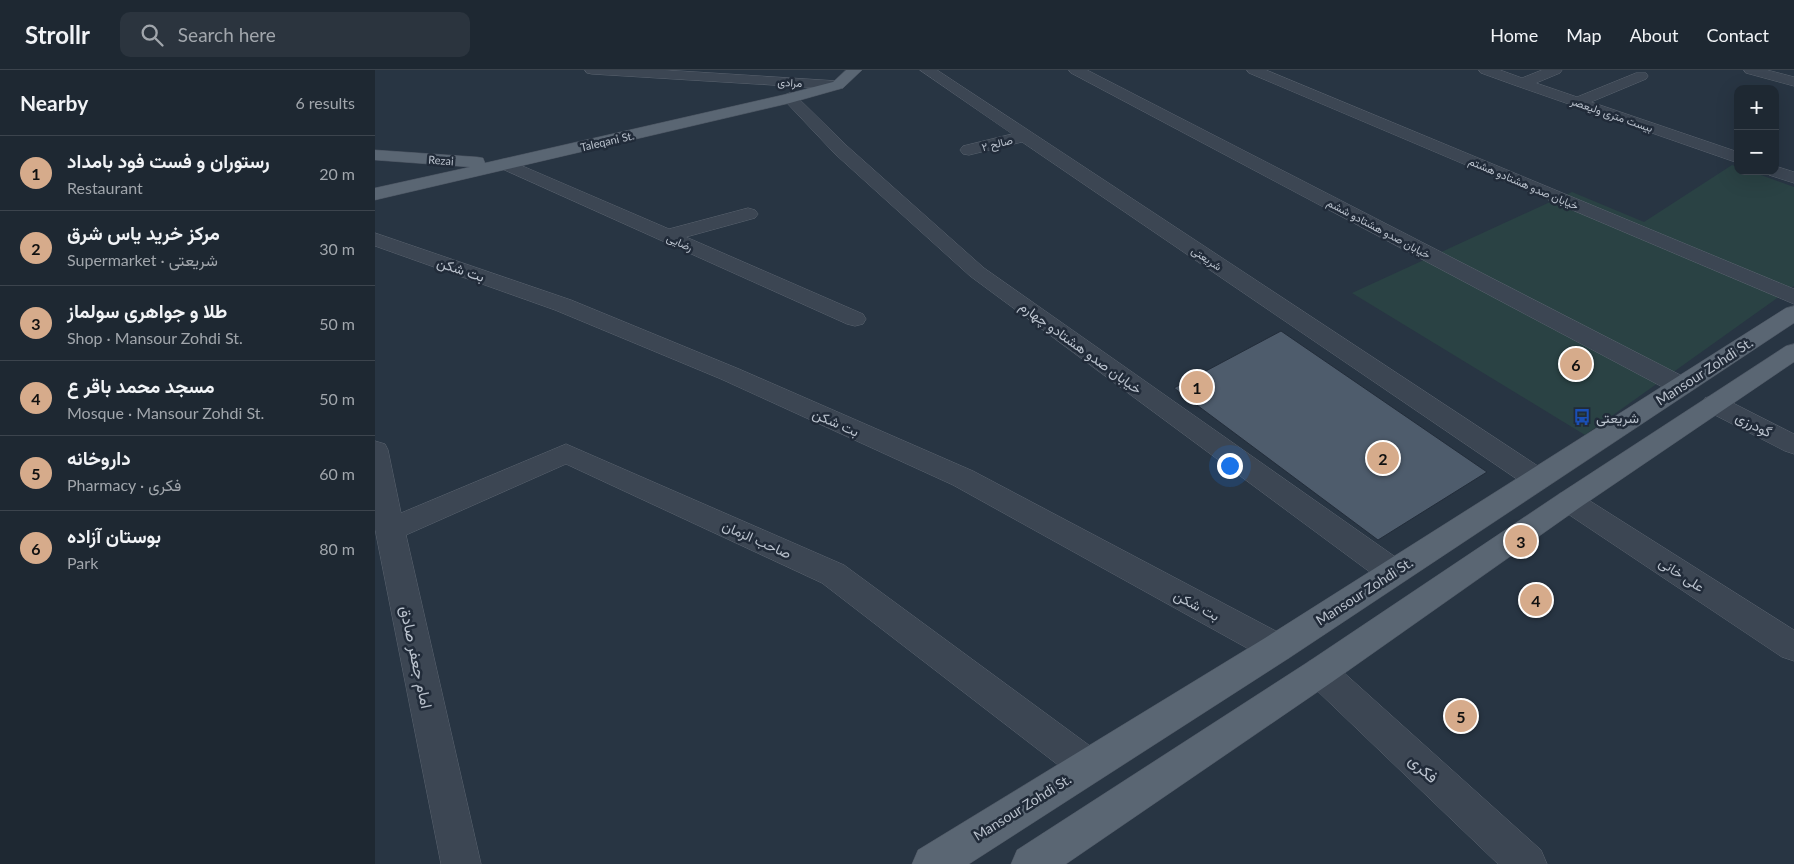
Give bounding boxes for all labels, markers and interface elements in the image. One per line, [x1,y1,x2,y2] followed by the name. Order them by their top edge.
[120,12,470,57] search box
[25,20,90,49] text: Strollr
[138,21,166,49] icon: search
[178,23,276,46] text: Search here
[1490,24,1538,46] text: Home
[1566,24,1602,46] text: Map
[1630,24,1679,46] text: About
[1707,24,1769,46] text: Contact
[777,75,803,90] street label: مرادی
[1734,85,1779,175] map controls
[1734,85,1779,130] button: +
[20,90,88,115] text: Nearby
[295,93,355,112] text: 6 results
[1568,93,1655,135] street label: بیست متری ولیعصر
[579,129,635,153] street label: Taleqani St.
[1734,130,1779,175] button: −
[980,133,1014,155] street label: صالح ۲
[67,149,270,172] text: رستوران و فست فود بامداد
[428,153,454,167] street label: Rezai
[1466,154,1581,214] street label: خیابان صدو هشتادو هشتم
[31,164,41,183] text: 1
[319,164,355,183] text: 20 m
[67,178,143,197] text: Restaurant
[1324,195,1433,263] street label: خیابان صدو هشتادو ششم
[67,221,220,244] text: مرکز خرید یاس شرق
[665,231,695,254] street label: رضایی
[31,239,41,258] text: 2
[319,239,355,258] text: 30 m
[1189,243,1225,274] street label: شریعتی
[67,250,218,269] text: Supermarket · شریعتی
[435,253,487,286] street label: بت شکن
[1015,297,1145,399] street label: خیابان صدو هشتادو چهارم
[67,299,227,322] text: طلا و جواهری سولماز
[31,314,41,333] text: 3
[319,314,355,333] text: 50 m
[67,328,243,347] text: Shop · Mansour Zohdi St.
[1652,333,1756,409] street label: Mansour Zohdi St.
[1560,345,1592,383] pin: 6
[1181,368,1213,406] pin: 1
[67,374,214,397] text: مسجد محمد باقر ع
[31,389,41,408] text: 4
[319,389,355,408] text: 50 m
[67,403,264,422] text: Mosque · Mansour Zohdi St.
[810,404,862,441] street label: بت شکن
[1572,407,1592,427] bus stop icon: شریعتی
[1733,408,1775,441] street label: گودرزی
[1596,409,1639,427] place label: شریعتی
[1367,439,1399,477] pin: 2
[67,446,131,469] text: داروخانه
[1217,453,1243,479] your location
[31,464,41,483] text: 5
[319,464,355,483] text: 60 m
[67,475,181,494] text: Pharmacy · فکری
[720,516,794,563] street label: صاحب الزمان
[1505,522,1537,560] pin: 3
[67,524,161,547] text: بوستان آزاده
[31,539,41,558] text: 6
[319,539,355,558] text: 80 m
[67,553,98,572] text: Park
[1312,553,1416,629] street label: Mansour Zohdi St.
[1656,553,1708,596] street label: علی خانی
[1520,581,1552,619] pin: 4
[1171,586,1223,625] street label: بت شکن
[395,604,437,710] street label: امام جعفر صادق
[1445,697,1477,735] pin: 5
[1404,750,1443,788] street label: فکری
[970,770,1074,844] street label: Mansour Zohdi St.

